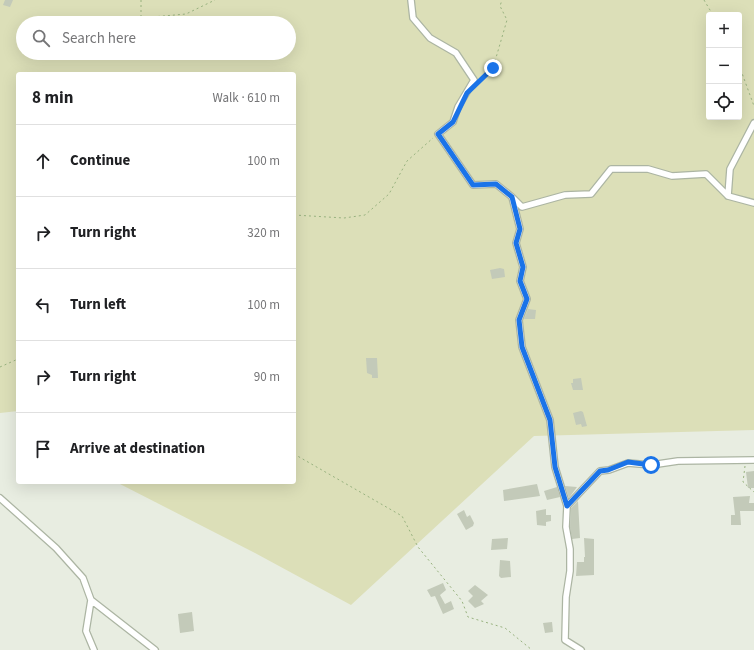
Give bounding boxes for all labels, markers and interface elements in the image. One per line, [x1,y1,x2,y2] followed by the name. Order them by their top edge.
[706,12,742,120] map controls
[706,12,742,48] button: +
[16,16,296,60] search box
[30,27,52,49] icon: search
[62,28,136,49] text: Search here
[706,48,742,84] button: −
[484,59,502,77] route end
[706,84,742,120] button: locate
[32,86,73,110] text: 8 min
[212,89,280,107] text: Walk · 610 m
[32,150,54,172] icon: ahead
[70,150,130,171] text: Continue
[247,152,280,170] text: 100 m
[32,222,54,244] icon: right
[70,222,136,243] text: Turn right
[247,224,280,242] text: 320 m
[32,294,54,316] icon: left
[70,294,126,315] text: Turn left
[247,296,280,314] text: 100 m
[32,366,54,388] icon: right
[70,366,136,387] text: Turn right
[254,368,280,386] text: 90 m
[32,438,54,460] icon: arrive
[70,438,205,459] text: Arrive at destination
[642,456,660,474] route start

